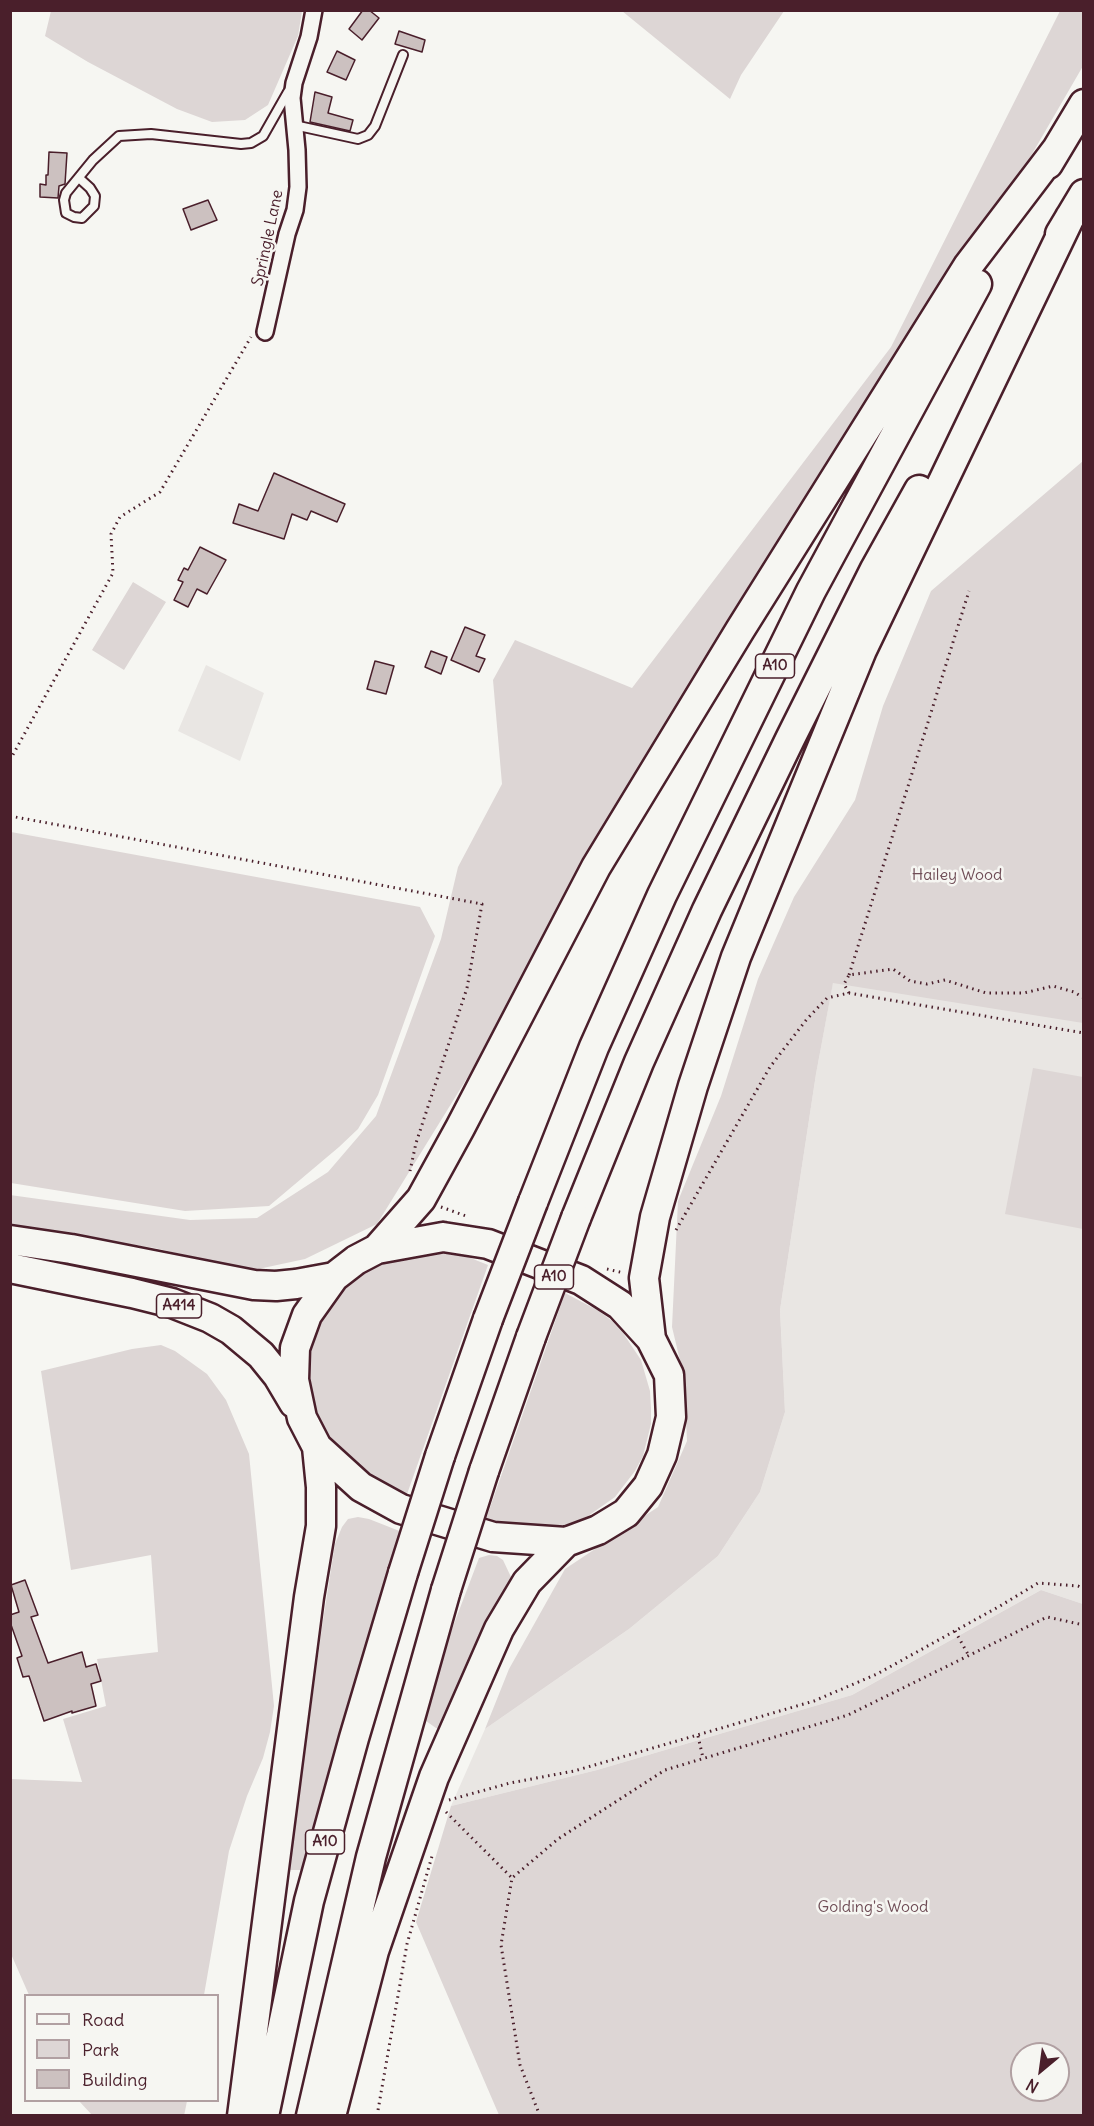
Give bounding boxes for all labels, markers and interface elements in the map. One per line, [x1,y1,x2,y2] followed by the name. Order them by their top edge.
[248,188,288,288] street label: Springle Lane
[756,654,794,678] road number: A10
[912,865,1002,885] park label: Hailey Wood
[534,1265,574,1289] road number: A10
[156,1294,201,1318] road number: A414
[306,1830,344,1854] road number: A10
[818,1897,928,1917] park label: Golding's Wood
[24,1994,219,2102] legend
[82,2008,124,2031] text: Road
[82,2038,119,2061] text: Park
[1010,2042,1070,2102] north arrow
[82,2068,147,2091] text: Building
[1023,2075,1042,2097] text: N

